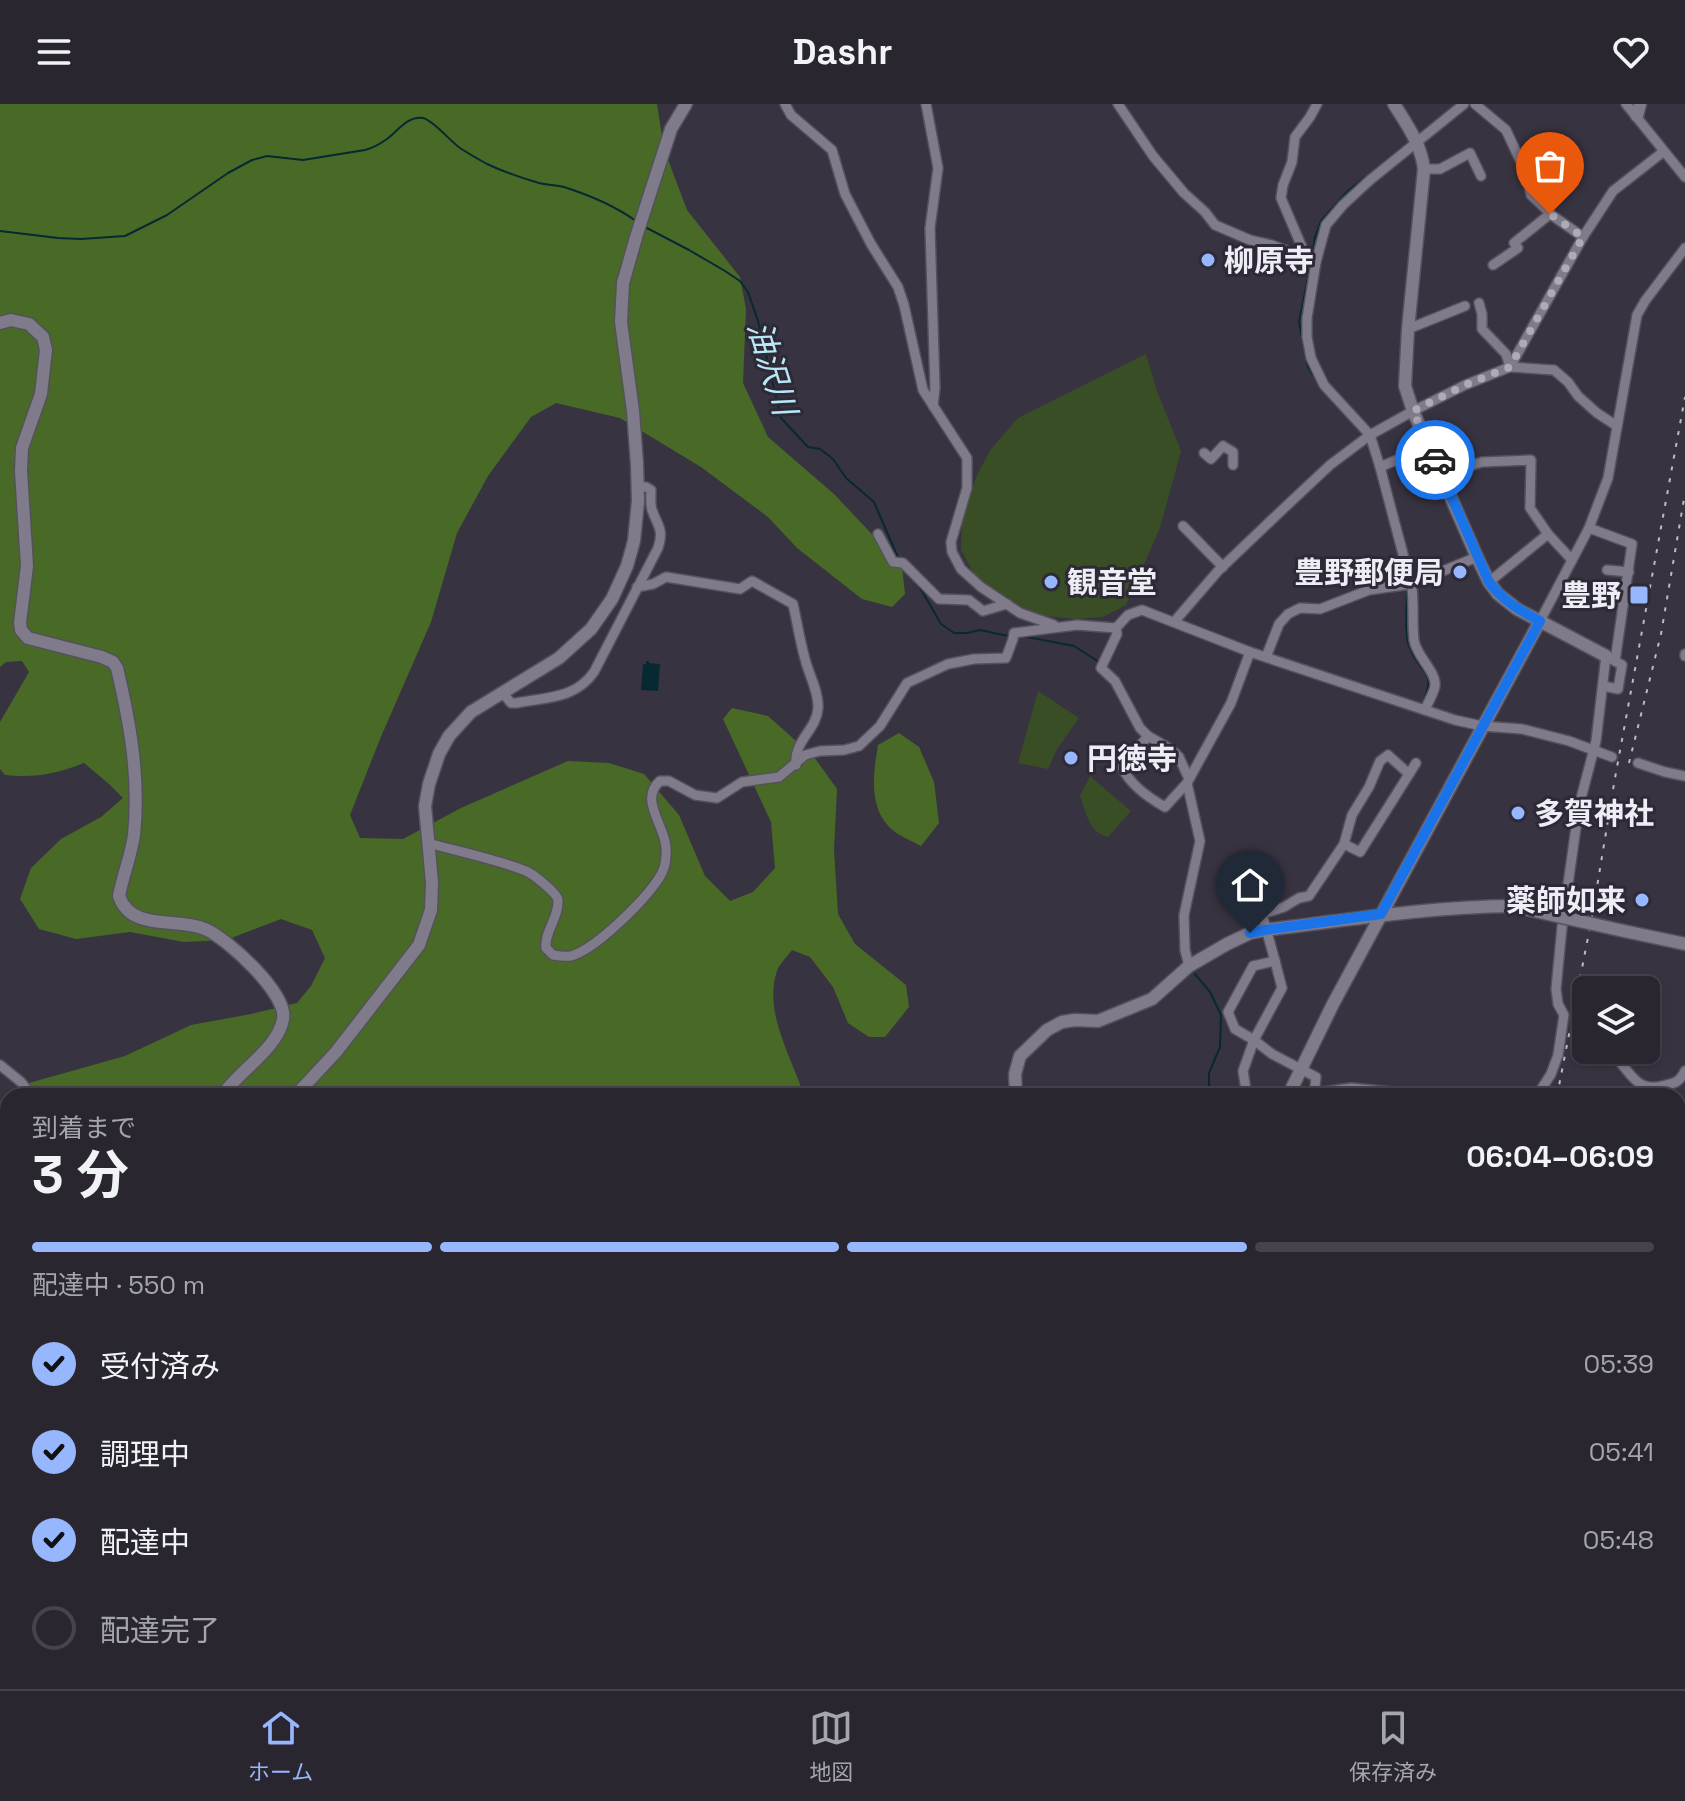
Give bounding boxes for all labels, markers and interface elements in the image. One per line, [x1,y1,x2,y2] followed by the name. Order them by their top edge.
[793,29,892,75] text: Dashr
[32,30,76,74] icon: menu
[1609,30,1653,74] icon: heart
[1516,132,1584,214] pin
[1528,144,1572,188] icon: bag
[1224,241,1314,280] place label: 柳原寺
[1199,251,1217,269] marker: 柳原寺
[739,316,806,423] water label: 油沢川
[1395,420,1475,500] courier
[1413,438,1457,482] icon: car
[1294,553,1444,592] place label: 豊野郵便局
[1067,563,1157,602] place label: 観音堂
[1451,563,1469,581] marker: 豊野郵便局
[1042,573,1060,591] marker: 観音堂
[1561,576,1621,615] place label: 豊野
[1628,584,1650,606] marker: 豊野
[1087,739,1177,778] place label: 円徳寺
[1062,749,1080,767] marker: 円徳寺
[1534,794,1654,833] place label: 多賀神社
[1509,804,1527,822] marker: 多賀神社
[1216,851,1284,933] pin
[1228,863,1272,907] icon: home
[1506,881,1626,920] place label: 薬師如来
[1633,891,1651,909] marker: 薬師如来
[1572,976,1660,1064] map controls
[1572,976,1660,1064] button: layers
[32,1111,136,1145] text: 到着まで
[1466,1137,1654,1176] text: 06:04–06:09
[32,1142,129,1208] text: 3 分
[32,1268,205,1302] text: 配達中 · 550 m
[32,1342,76,1386] icon: check
[100,1347,220,1386] text: 受付済み
[1584,1347,1654,1381] text: 05:39
[32,1430,76,1474] icon: check
[100,1435,190,1474] text: 調理中
[1589,1435,1654,1469] text: 05:41
[32,1518,76,1562] icon: check
[100,1523,190,1562] text: 配達中
[1583,1523,1654,1557] text: 05:48
[100,1611,220,1650] text: 配達完了
[248,1706,313,1786] tab: ホーム
[809,1706,853,1786] tab: 地図
[1349,1706,1437,1786] tab: 保存済み

